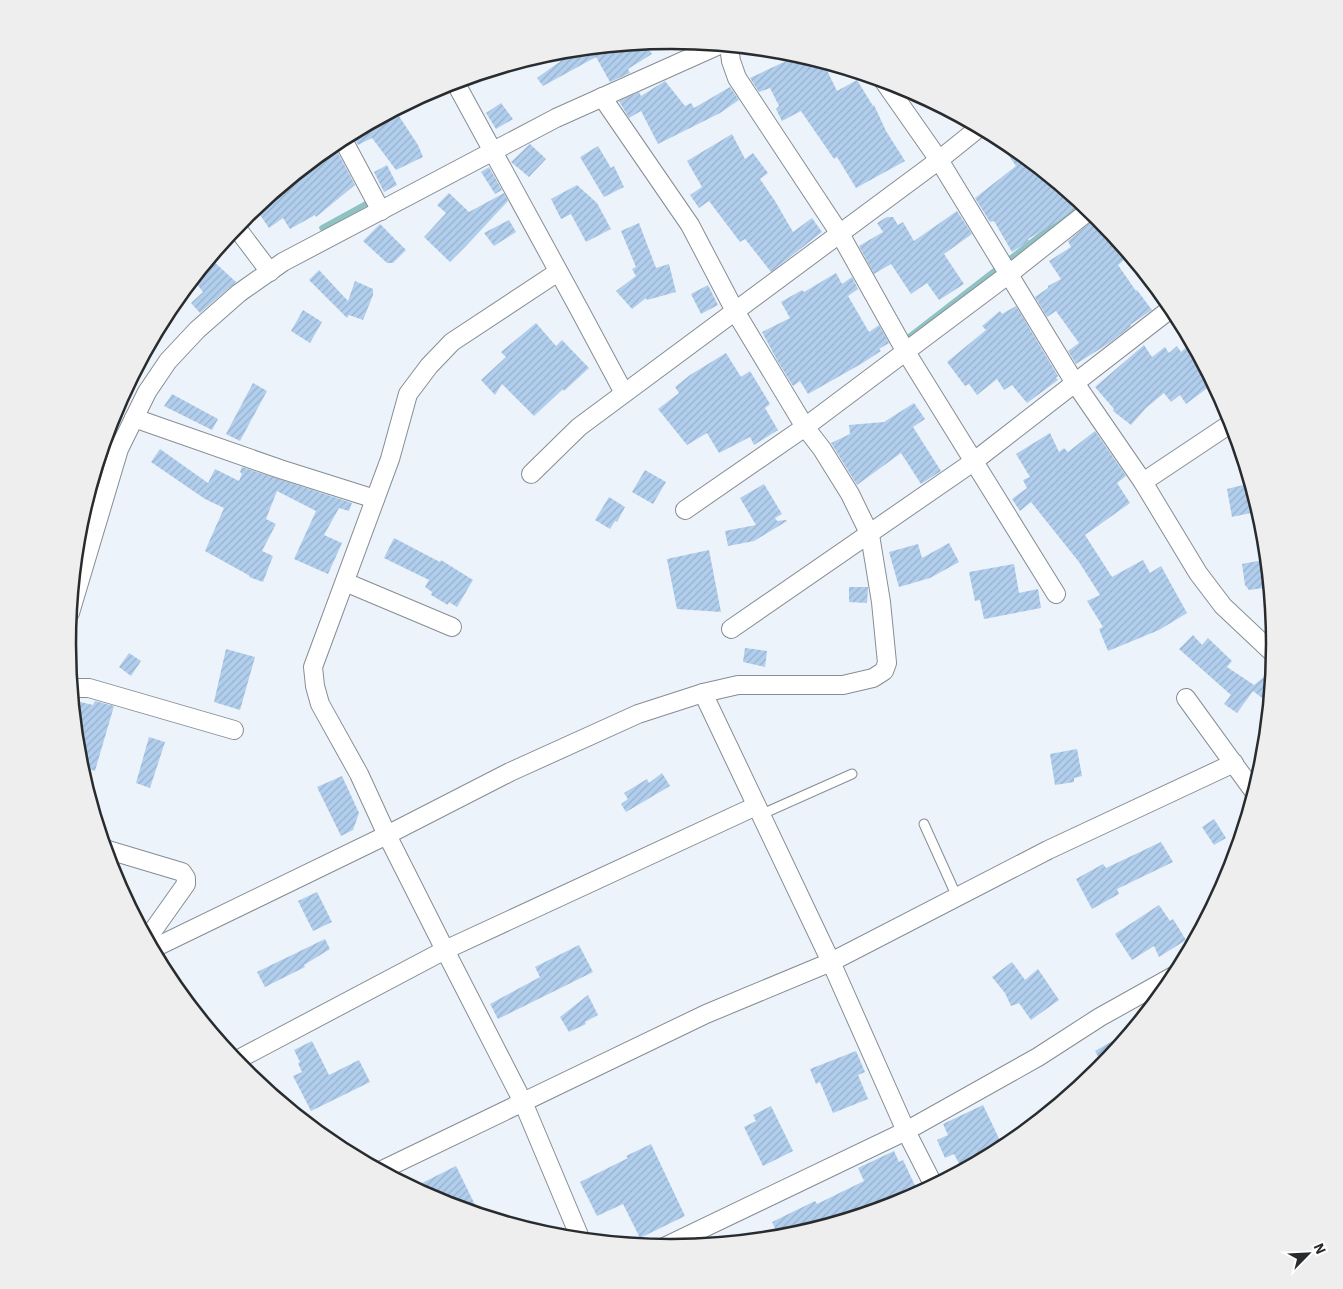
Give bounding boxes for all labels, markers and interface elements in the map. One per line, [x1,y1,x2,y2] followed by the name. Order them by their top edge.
[1283,1229,1333,1279] north arrow
[1310,1240,1330,1257] text: N

